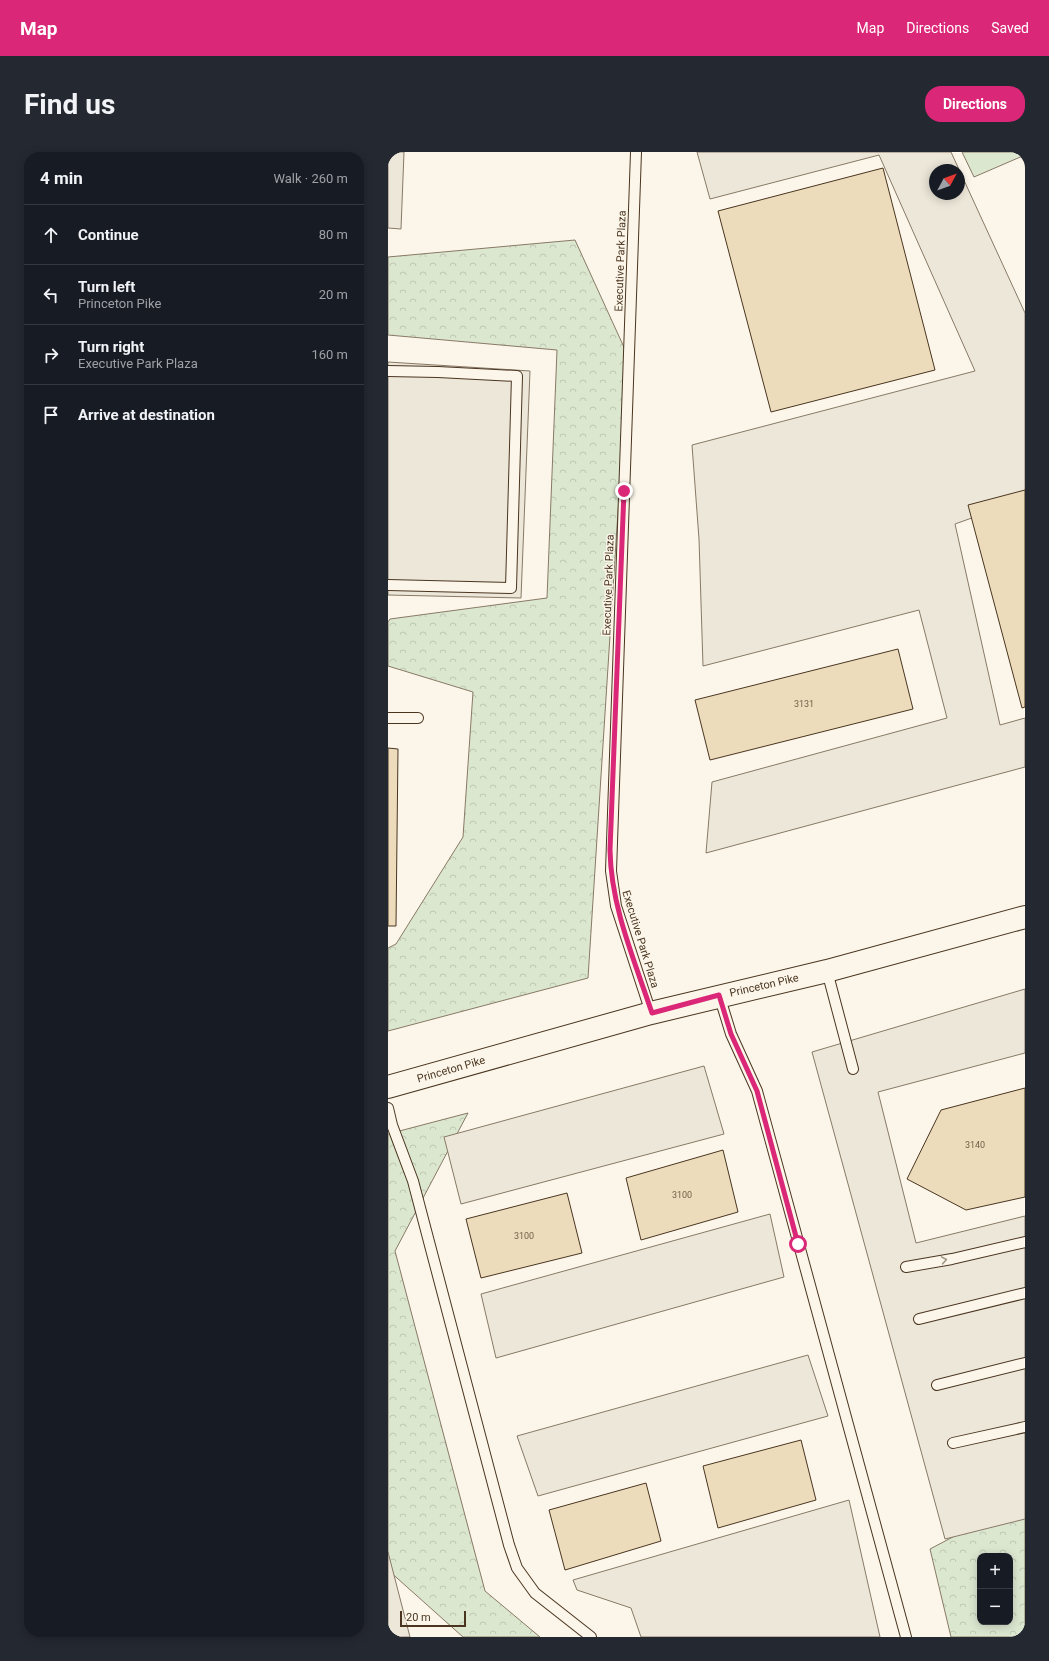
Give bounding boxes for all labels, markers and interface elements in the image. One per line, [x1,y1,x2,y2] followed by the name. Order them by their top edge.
[20,17,58,40] text: Map
[857,20,884,36] text: Map
[906,20,969,36] text: Directions
[991,20,1029,36] text: Saved
[925,86,1025,122] button: Directions
[24,88,115,121] text: Find us
[929,164,965,200] north arrow
[40,168,83,188] text: 4 min
[273,171,348,186] text: Walk · 260 m
[612,210,629,312] street label: Executive Park Plaza
[40,224,62,246] icon: ahead
[78,226,139,244] text: Continue
[319,227,348,242] text: 80 m
[78,278,135,296] text: Turn left
[40,284,62,306] icon: left
[319,287,348,302] text: 20 m
[78,296,161,311] text: Princeton Pike
[78,338,144,356] text: Turn right
[40,344,62,366] icon: right
[311,347,348,362] text: 160 m
[78,356,198,371] text: Executive Park Plaza
[40,404,62,426] icon: arrive
[78,406,215,424] text: Arrive at destination
[615,482,633,500] route end
[600,534,617,636] street label: Executive Park Plaza
[794,699,814,709] house number: 3131
[619,889,662,989] street label: Executive Park Plaza
[728,971,800,1000] street label: Princeton Pike
[415,1053,487,1085] street label: Princeton Pike
[965,1140,985,1150] house number: 3140
[672,1190,692,1200] house number: 3100
[514,1231,534,1241] house number: 3100
[789,1235,807,1253] route start
[941,1257,947,1265] one-way arrow
[977,1553,1013,1625] map controls
[977,1553,1013,1589] button: +
[977,1589,1013,1625] button: −
[400,1609,466,1628] scale bar
[406,1611,431,1624] text: 20 m

